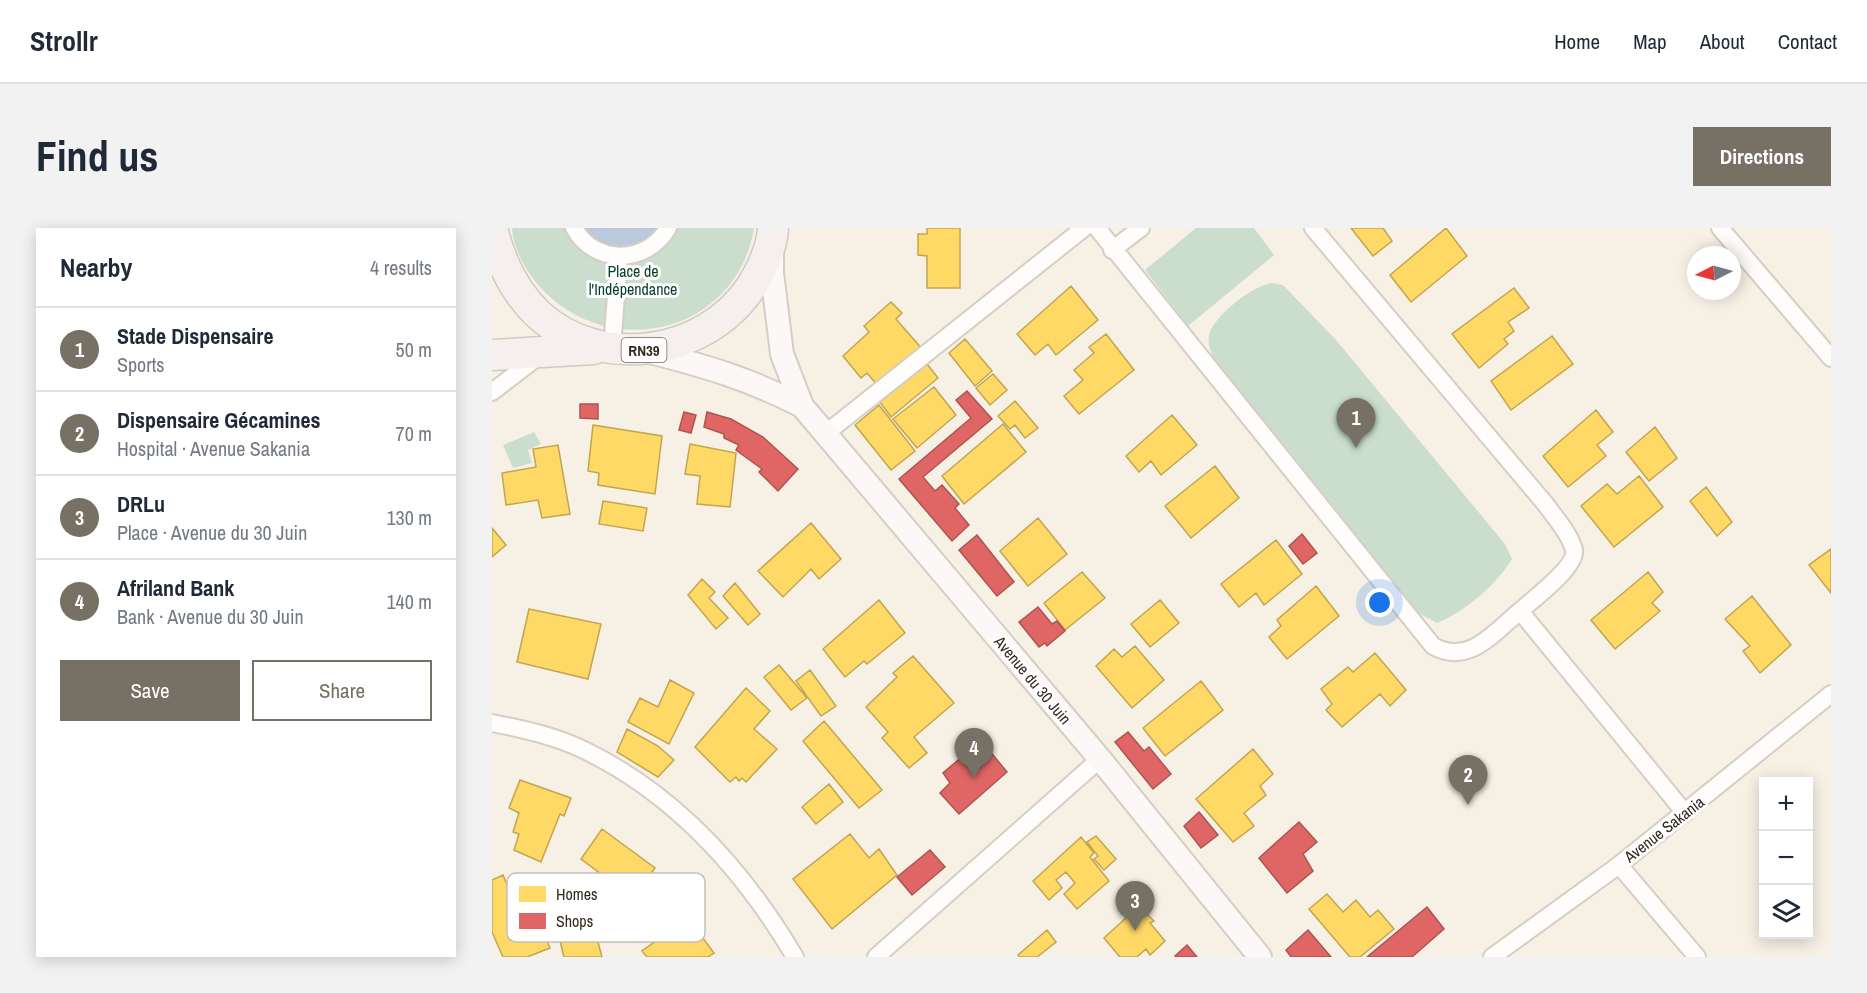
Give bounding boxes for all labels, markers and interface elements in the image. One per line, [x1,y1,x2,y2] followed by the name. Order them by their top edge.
[30,22,98,60] text: Strollr
[1554,27,1600,56] text: Home
[1633,27,1667,56] text: Map
[1700,27,1745,56] text: About
[1778,27,1837,56] text: Contact
[1693,127,1831,186] button: Directions
[36,128,158,184] text: Find us
[1687,246,1741,300] north arrow
[60,250,132,285] text: Nearby
[370,254,432,281] text: 4 results
[589,260,677,300] park label: Place de l'Indépendance
[117,321,273,351] text: Stade Dispensaire
[75,336,84,363] text: 1
[396,336,432,363] text: 50 m
[622,338,666,362] road number: RN39
[117,351,164,378] text: Sports
[1336,398,1376,448] pin: 1
[117,405,321,435] text: Dispensaire Gécamines
[75,420,84,447] text: 2
[396,420,432,447] text: 70 m
[117,435,310,462] text: Hospital · Avenue Sakania
[117,489,165,519] text: DRLu
[75,504,84,531] text: 3
[386,504,432,531] text: 130 m
[117,519,307,546] text: Place · Avenue du 30 Juin
[117,573,234,603] text: Afriland Bank
[75,588,84,615] text: 4
[386,588,432,615] text: 140 m
[1365,588,1394,617] your location
[117,603,304,630] text: Bank · Avenue du 30 Juin
[989,630,1077,729] street label: Avenue du 30 Juin
[60,660,240,721] button: Save
[252,660,432,721] button: Share
[954,728,994,778] pin: 4
[1448,756,1488,805] pin: 2
[1759,777,1813,939] map controls
[1759,777,1813,831] button: +
[1619,790,1709,868] street label: Avenue Sakania
[1759,831,1813,885] button: −
[507,873,705,942] legend
[1116,882,1154,931] pin: 3
[556,883,598,905] text: Homes
[1759,885,1813,939] button: layers
[556,910,593,932] text: Shops

